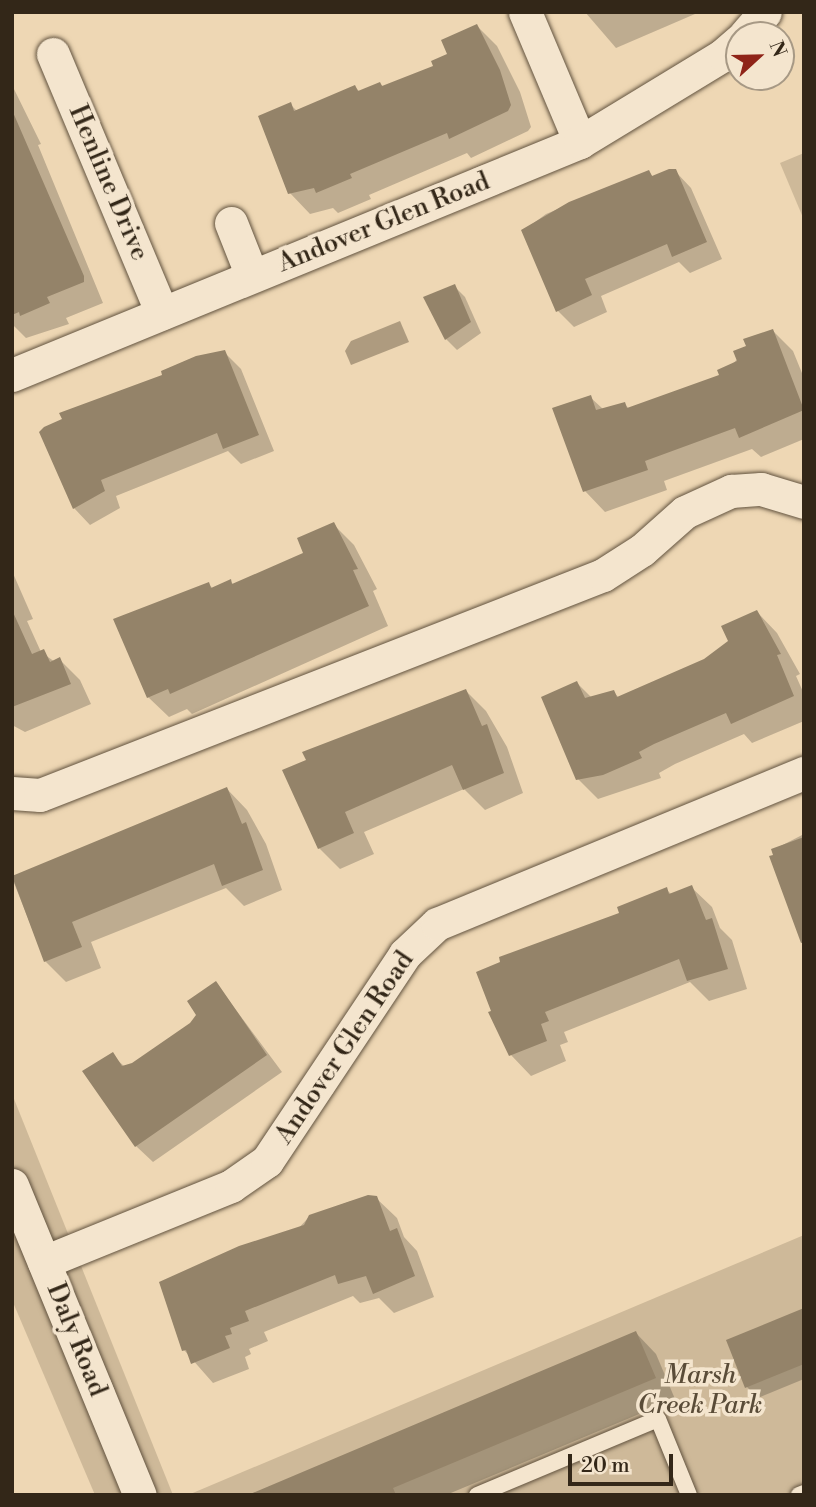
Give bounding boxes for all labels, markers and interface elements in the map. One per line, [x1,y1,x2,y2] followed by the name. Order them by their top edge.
[725,21,795,91] north arrow
[764,37,792,60] text: N
[61,101,155,265] street label: Henline Drive
[274,166,494,280] street label: Andover Glen Road
[269,946,421,1150] street label: Andover Glen Road
[39,1279,113,1401] street label: Daly Road
[638,1360,762,1422] park label: Marsh Creek Park
[571,1440,676,1484] scale bar
[581,1453,630,1479] text: 20 m

